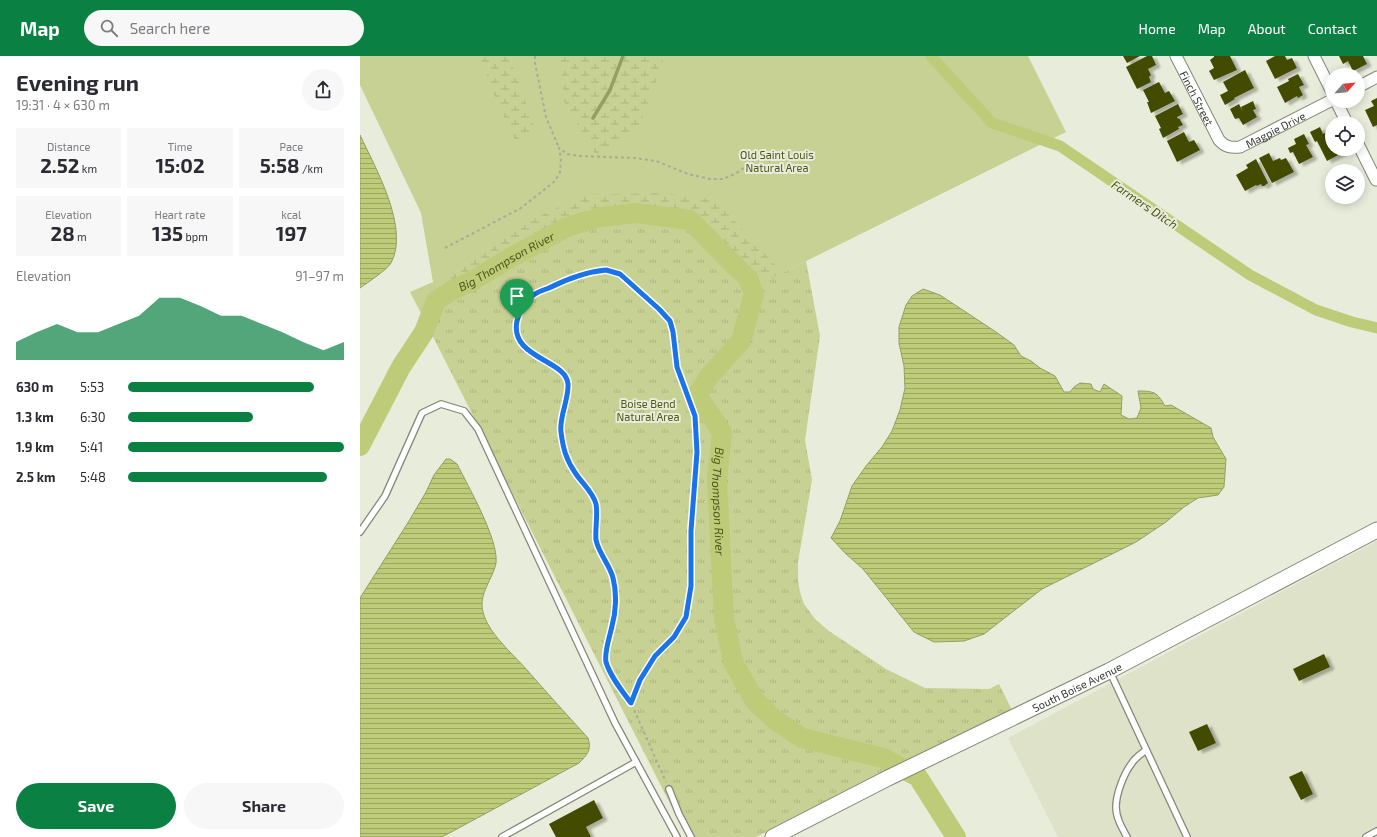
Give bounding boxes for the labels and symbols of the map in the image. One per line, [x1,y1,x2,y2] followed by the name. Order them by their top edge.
[1178,68,1217,127] street label: Finch Street
[1325,68,1365,108] north arrow
[1243,108,1307,150] street label: Magpie Drive
[740,148,814,174] park label: Old Saint Louis Natural Area
[1109,177,1181,231] water label: Farmers Ditch
[456,228,557,294] water label: Big Thompson River
[500,279,534,320] pin
[617,397,679,423] park label: Boise Bend Natural Area
[710,447,728,556] water label: Big Thompson River
[1030,659,1124,714] street label: South Boise Avenue

